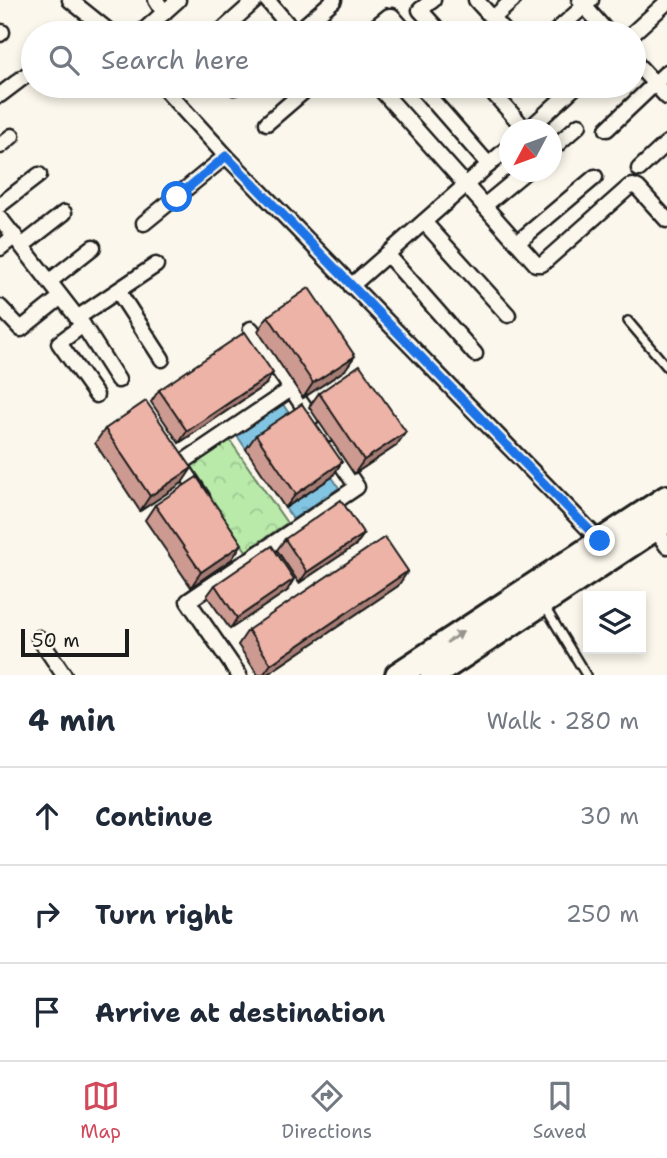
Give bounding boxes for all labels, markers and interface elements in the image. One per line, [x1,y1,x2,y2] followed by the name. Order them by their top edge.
[21,21,646,98] search box
[45,41,83,79] icon: search
[101,42,250,77] text: Search here
[499,119,562,182] north arrow
[161,181,192,212] route start
[584,525,615,556] route end
[583,591,646,654] map controls
[583,591,646,654] button: layers
[21,626,130,658] scale bar
[32,628,80,653] text: 50 m
[446,630,464,644] one-way arrow
[28,700,115,741] text: 4 min
[486,706,639,736] text: Walk · 280 m
[28,797,66,835] icon: ahead
[95,799,213,834] text: Continue
[580,801,639,831] text: 30 m
[28,895,66,933] icon: right
[95,897,233,932] text: Turn right
[566,899,639,929] text: 250 m
[28,993,66,1031] icon: arrive
[95,995,385,1030] text: Arrive at destination
[80,1077,121,1144] tab: Map
[282,1077,372,1144] tab: Directions
[533,1077,587,1144] tab: Saved

